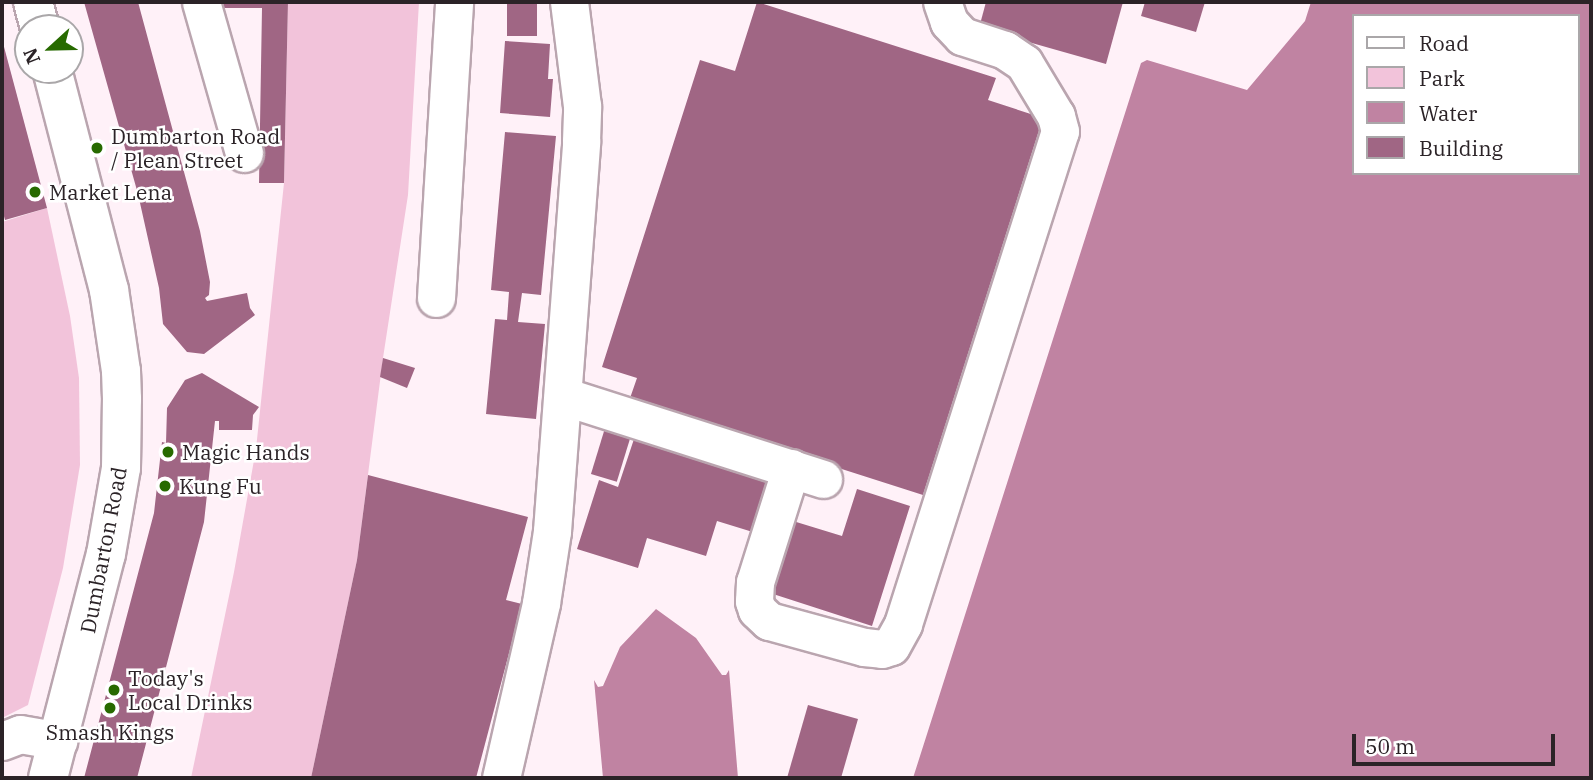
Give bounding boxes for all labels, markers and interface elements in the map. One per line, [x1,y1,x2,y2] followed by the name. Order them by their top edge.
[14,14,84,84] north arrow
[1352,14,1579,175] legend
[1419,29,1469,57] text: Road
[17,45,45,68] text: N
[1419,64,1465,92] text: Park
[1419,99,1477,127] text: Water
[111,123,280,173] place label: Dumbarton Road / Plean Street
[1419,134,1503,162] text: Building
[89,140,105,156] marker: Dumbarton Road / Plean Street
[49,179,172,205] place label: Market Lena
[27,184,43,200] marker: Market Lena
[182,439,310,465] place label: Magic Hands
[160,444,176,460] marker: Magic Hands
[74,465,132,635] street label: Dumbarton Road
[179,473,262,499] place label: Kung Fu
[157,478,173,494] marker: Kung Fu
[128,665,253,715] place label: Today's Local Drinks
[106,682,122,698] marker: Today's Local Drinks
[102,700,118,716] marker: Smash Kings
[46,719,174,745] place label: Smash Kings
[1355,720,1558,764] scale bar
[1365,732,1415,760] text: 50 m

